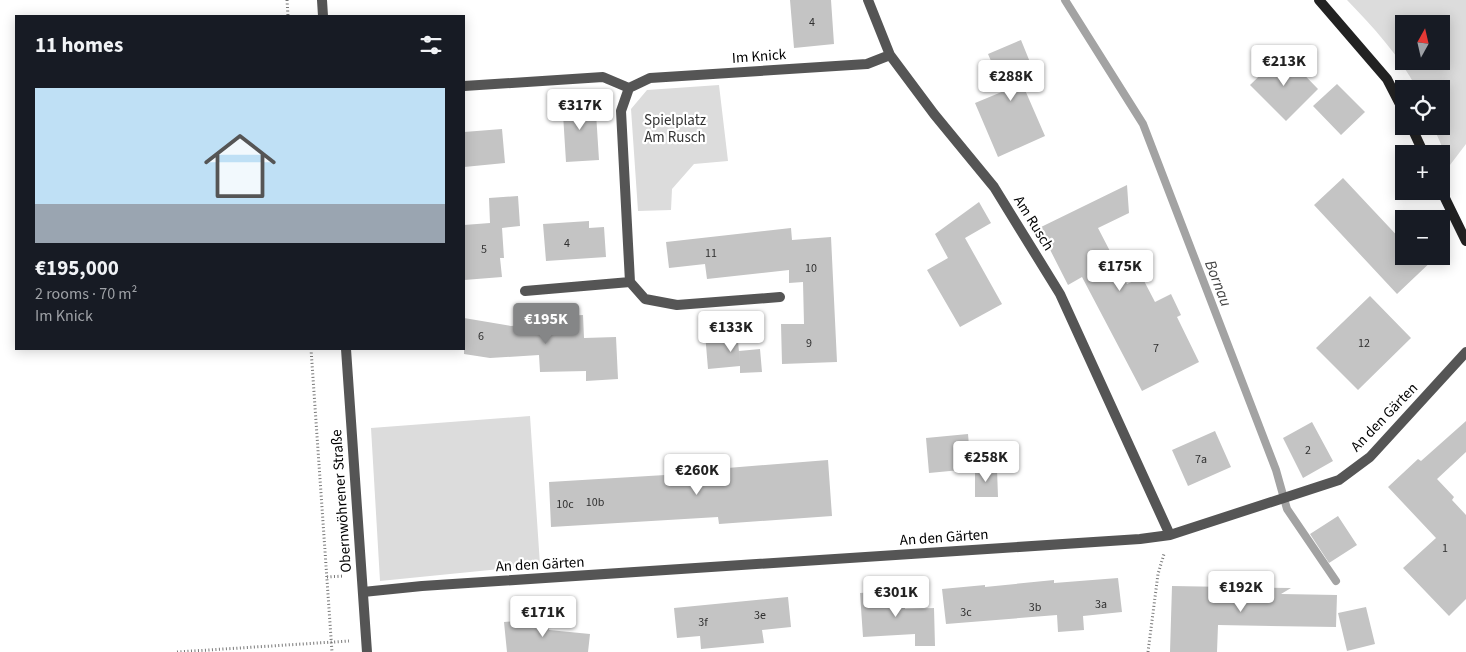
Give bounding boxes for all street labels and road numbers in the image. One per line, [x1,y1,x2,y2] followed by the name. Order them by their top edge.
[731,44,787,69] street label: Im Knick
[1008,192,1059,255] street label: Am Rusch
[1346,378,1423,457] street label: An den Gärten
[326,429,357,573] street label: Obernwöhrener Straße
[899,524,989,551] street label: An den Gärten
[495,552,585,577] street label: An den Gärten

